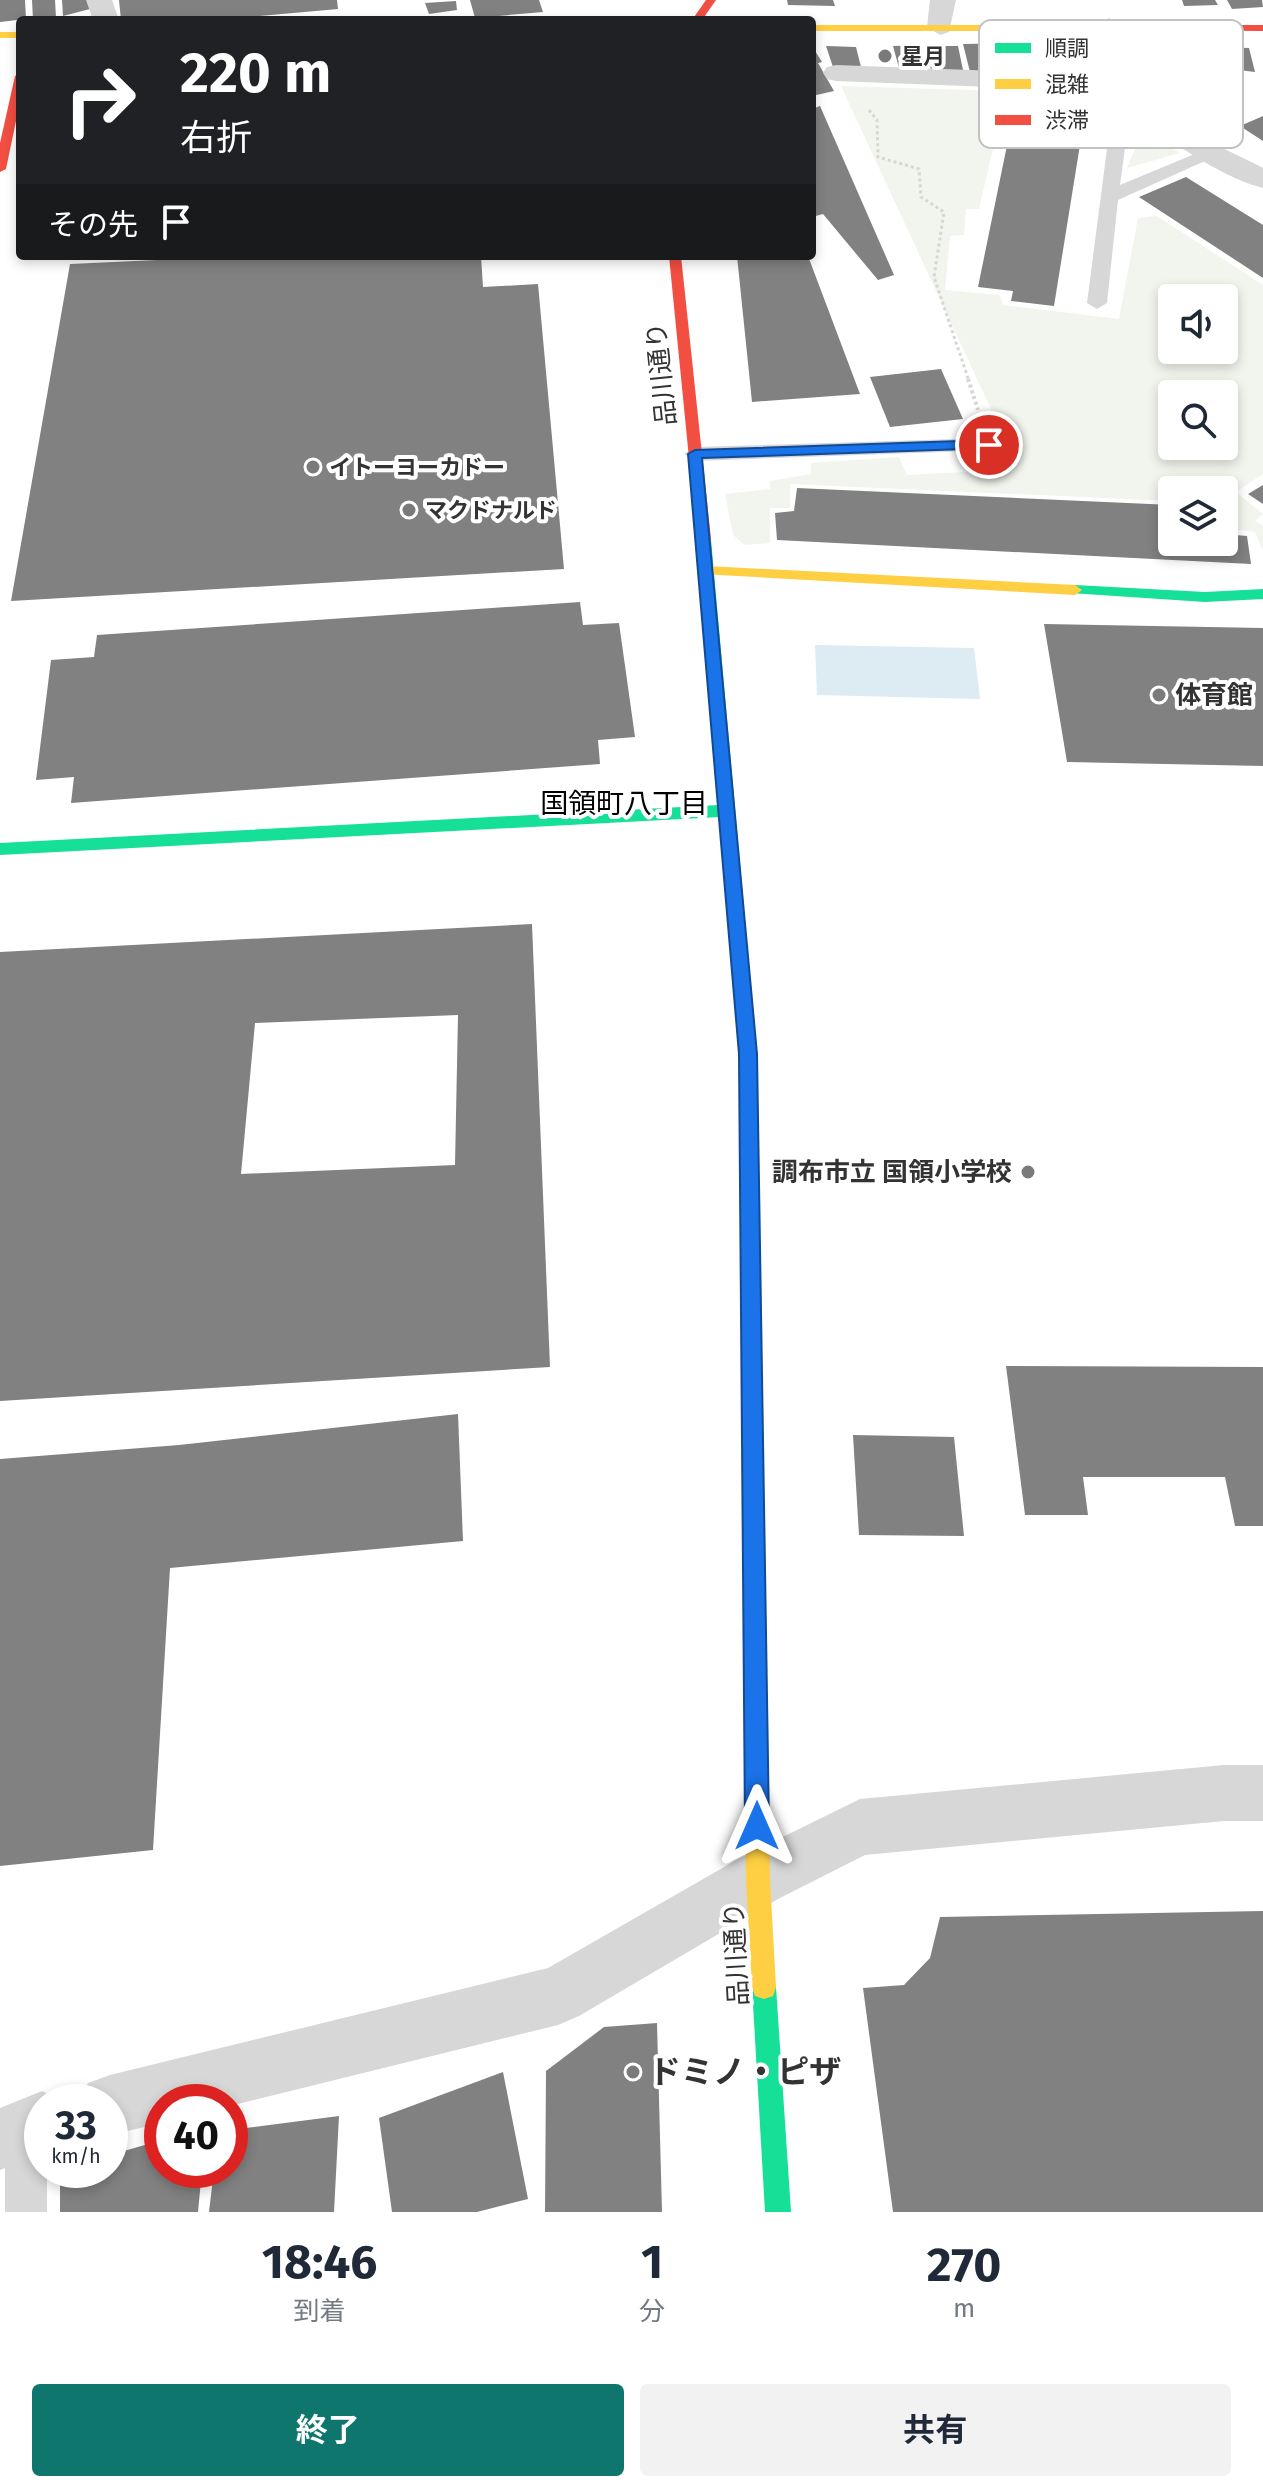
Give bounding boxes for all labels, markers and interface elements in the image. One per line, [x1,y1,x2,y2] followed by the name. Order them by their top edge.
[979,20,1243,148] legend
[1045,35,1089,62] text: 順調
[180,40,331,107] text: 220 m
[901,43,945,70] place label: 星月
[876,47,894,65] marker: 星月
[48,48,152,152] icon: right
[1045,71,1089,98] text: 混雑
[1045,107,1089,134] text: 渋滞
[180,116,252,160] text: 右折
[154,200,198,244] icon: arrive
[48,207,138,243] text: その先
[1158,284,1238,556] map controls
[1158,284,1238,364] button: sound
[641,321,682,427] street label: 品川通り
[1158,380,1238,460] button: search
[955,411,1023,479] pin
[967,423,1011,467] icon: arrive
[329,454,505,481] place label: イトーヨーカドー
[304,458,322,476] marker: イトーヨーカドー
[1158,476,1238,556] button: layers
[425,497,557,524] place label: マクドナルド
[400,501,418,519] marker: マクドナルド
[1175,680,1253,711] place label: 体育館
[1150,686,1168,704] marker: 体育館
[540,787,708,820] district label: 国領町八丁目
[772,1157,1012,1188] place label: 調布市立 国領小学校
[1019,1163,1037,1181] marker: 調布市立 国領小学校
[715,1784,799,1868] position arrow
[718,1901,755,2007] street label: 品川通り
[649,2053,841,2091] place label: ドミノ・ピザ
[624,2063,642,2081] marker: ドミノ・ピザ
[144,2084,248,2188] speed limit sign: 40
[55,2102,97,2150] text: 33
[51,2144,101,2168] text: km/h
[262,2233,377,2291] text: 18:46
[641,2233,663,2291] text: 1
[927,2236,1001,2294] text: 270
[953,2293,975,2324] text: m
[294,2296,346,2327] text: 到着
[639,2296,665,2327] text: 分
[32,2384,624,2476] button: 終了
[640,2384,1231,2476] button: 共有

